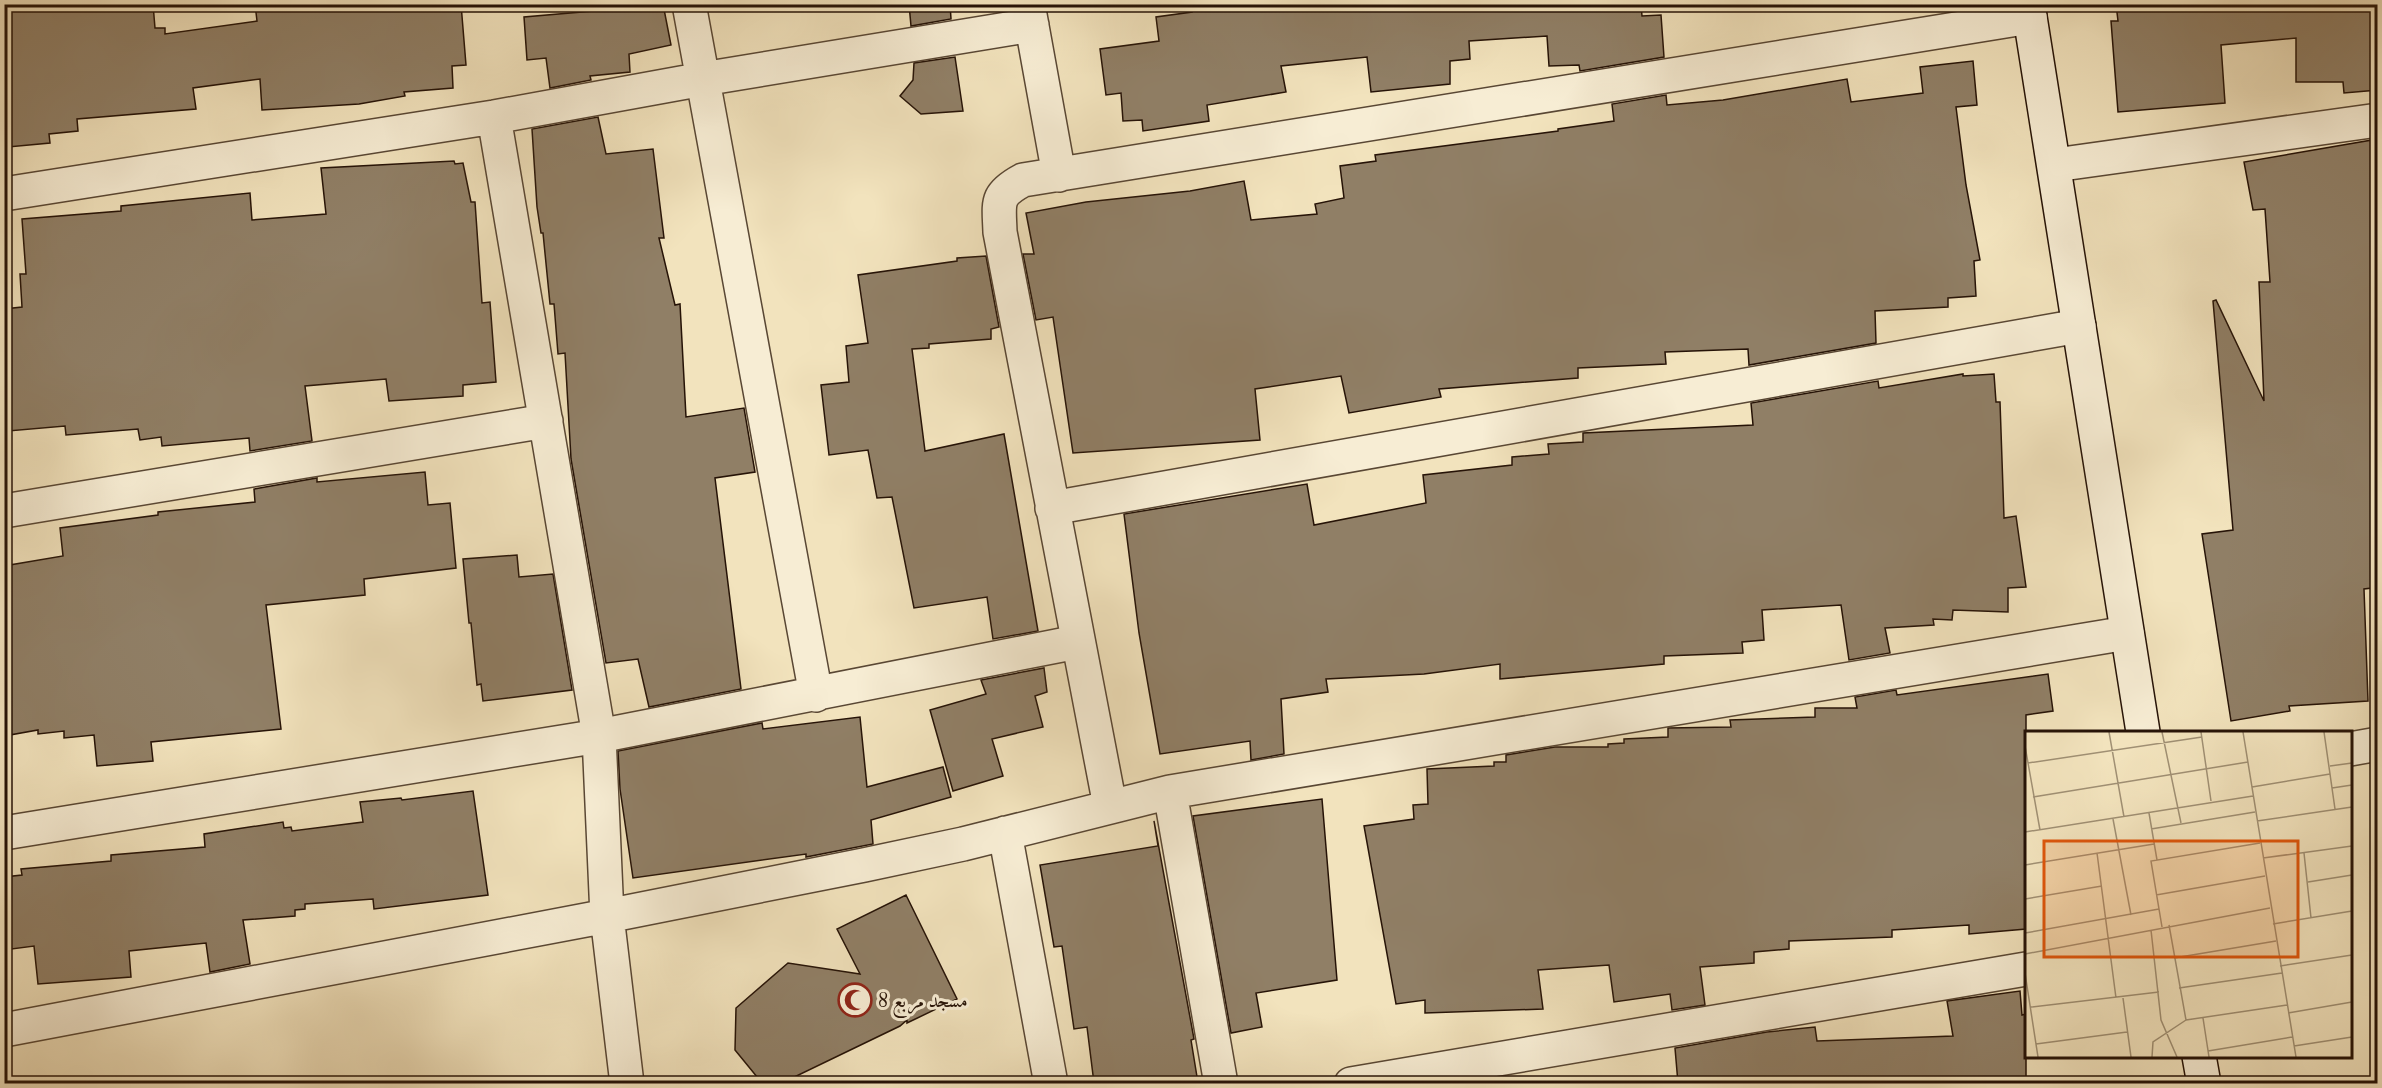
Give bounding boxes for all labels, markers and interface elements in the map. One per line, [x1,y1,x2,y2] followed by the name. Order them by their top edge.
[2025,731,2352,1058] inset map
[837,982,873,1018] mosque icon: مسجد مربع 8
[878,989,968,1018] place label: مسجد مربع 8

